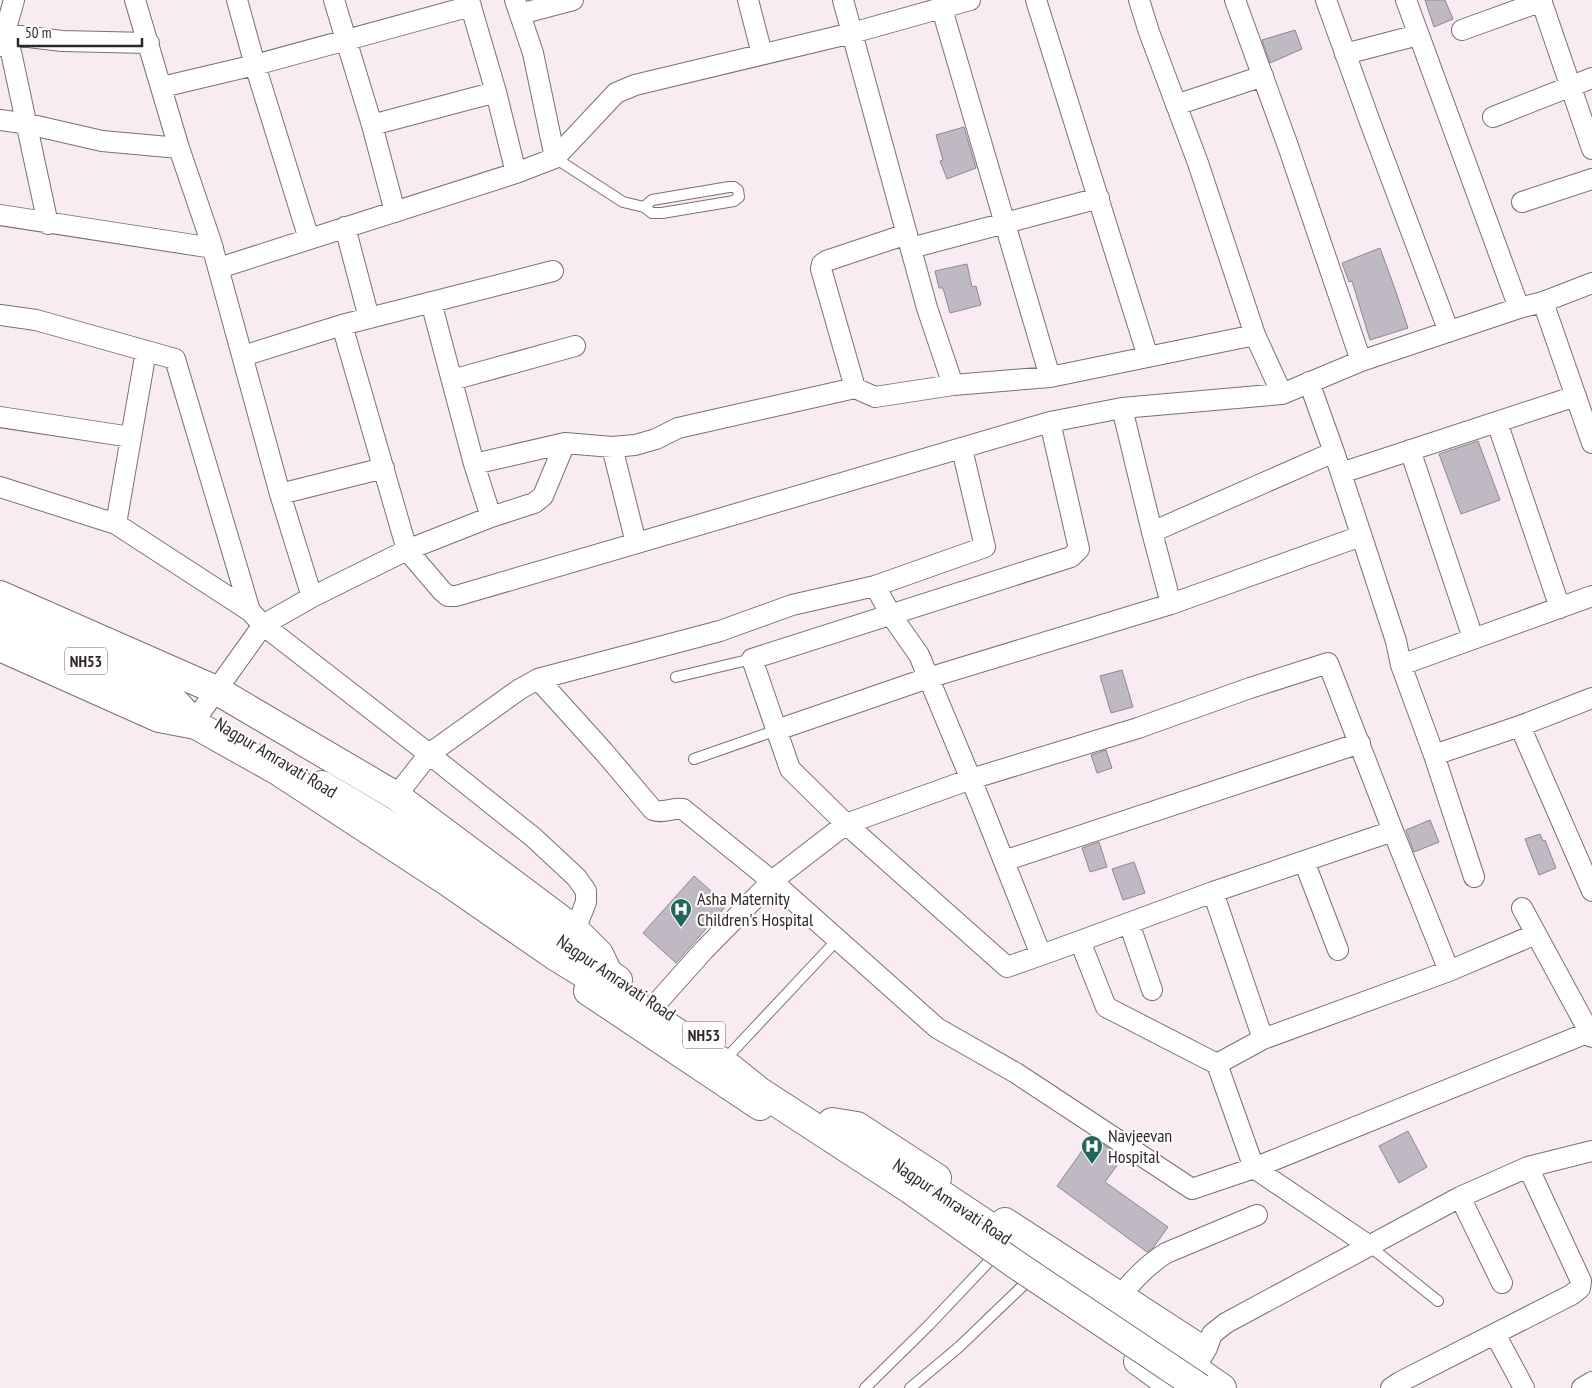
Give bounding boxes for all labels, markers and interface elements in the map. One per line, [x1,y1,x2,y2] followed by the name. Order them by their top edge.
[18,15,141,47] scale bar
[25,23,51,42] text: 50 m
[65,648,107,674] road number: NH53
[211,712,342,803] street label: Nagpur Amravati Road
[697,887,814,931] place label: Asha Maternity Children's Hospital
[669,897,693,928] hospital icon: Asha Maternity Children's Hospital
[552,929,680,1026] street label: Nagpur Amravati Road
[683,1022,725,1048] road number: NH53
[1108,1124,1172,1168] place label: Navjeevan Hospital
[1080,1134,1104,1165] hospital icon: Navjeevan Hospital
[888,1153,1016,1250] street label: Nagpur Amravati Road

